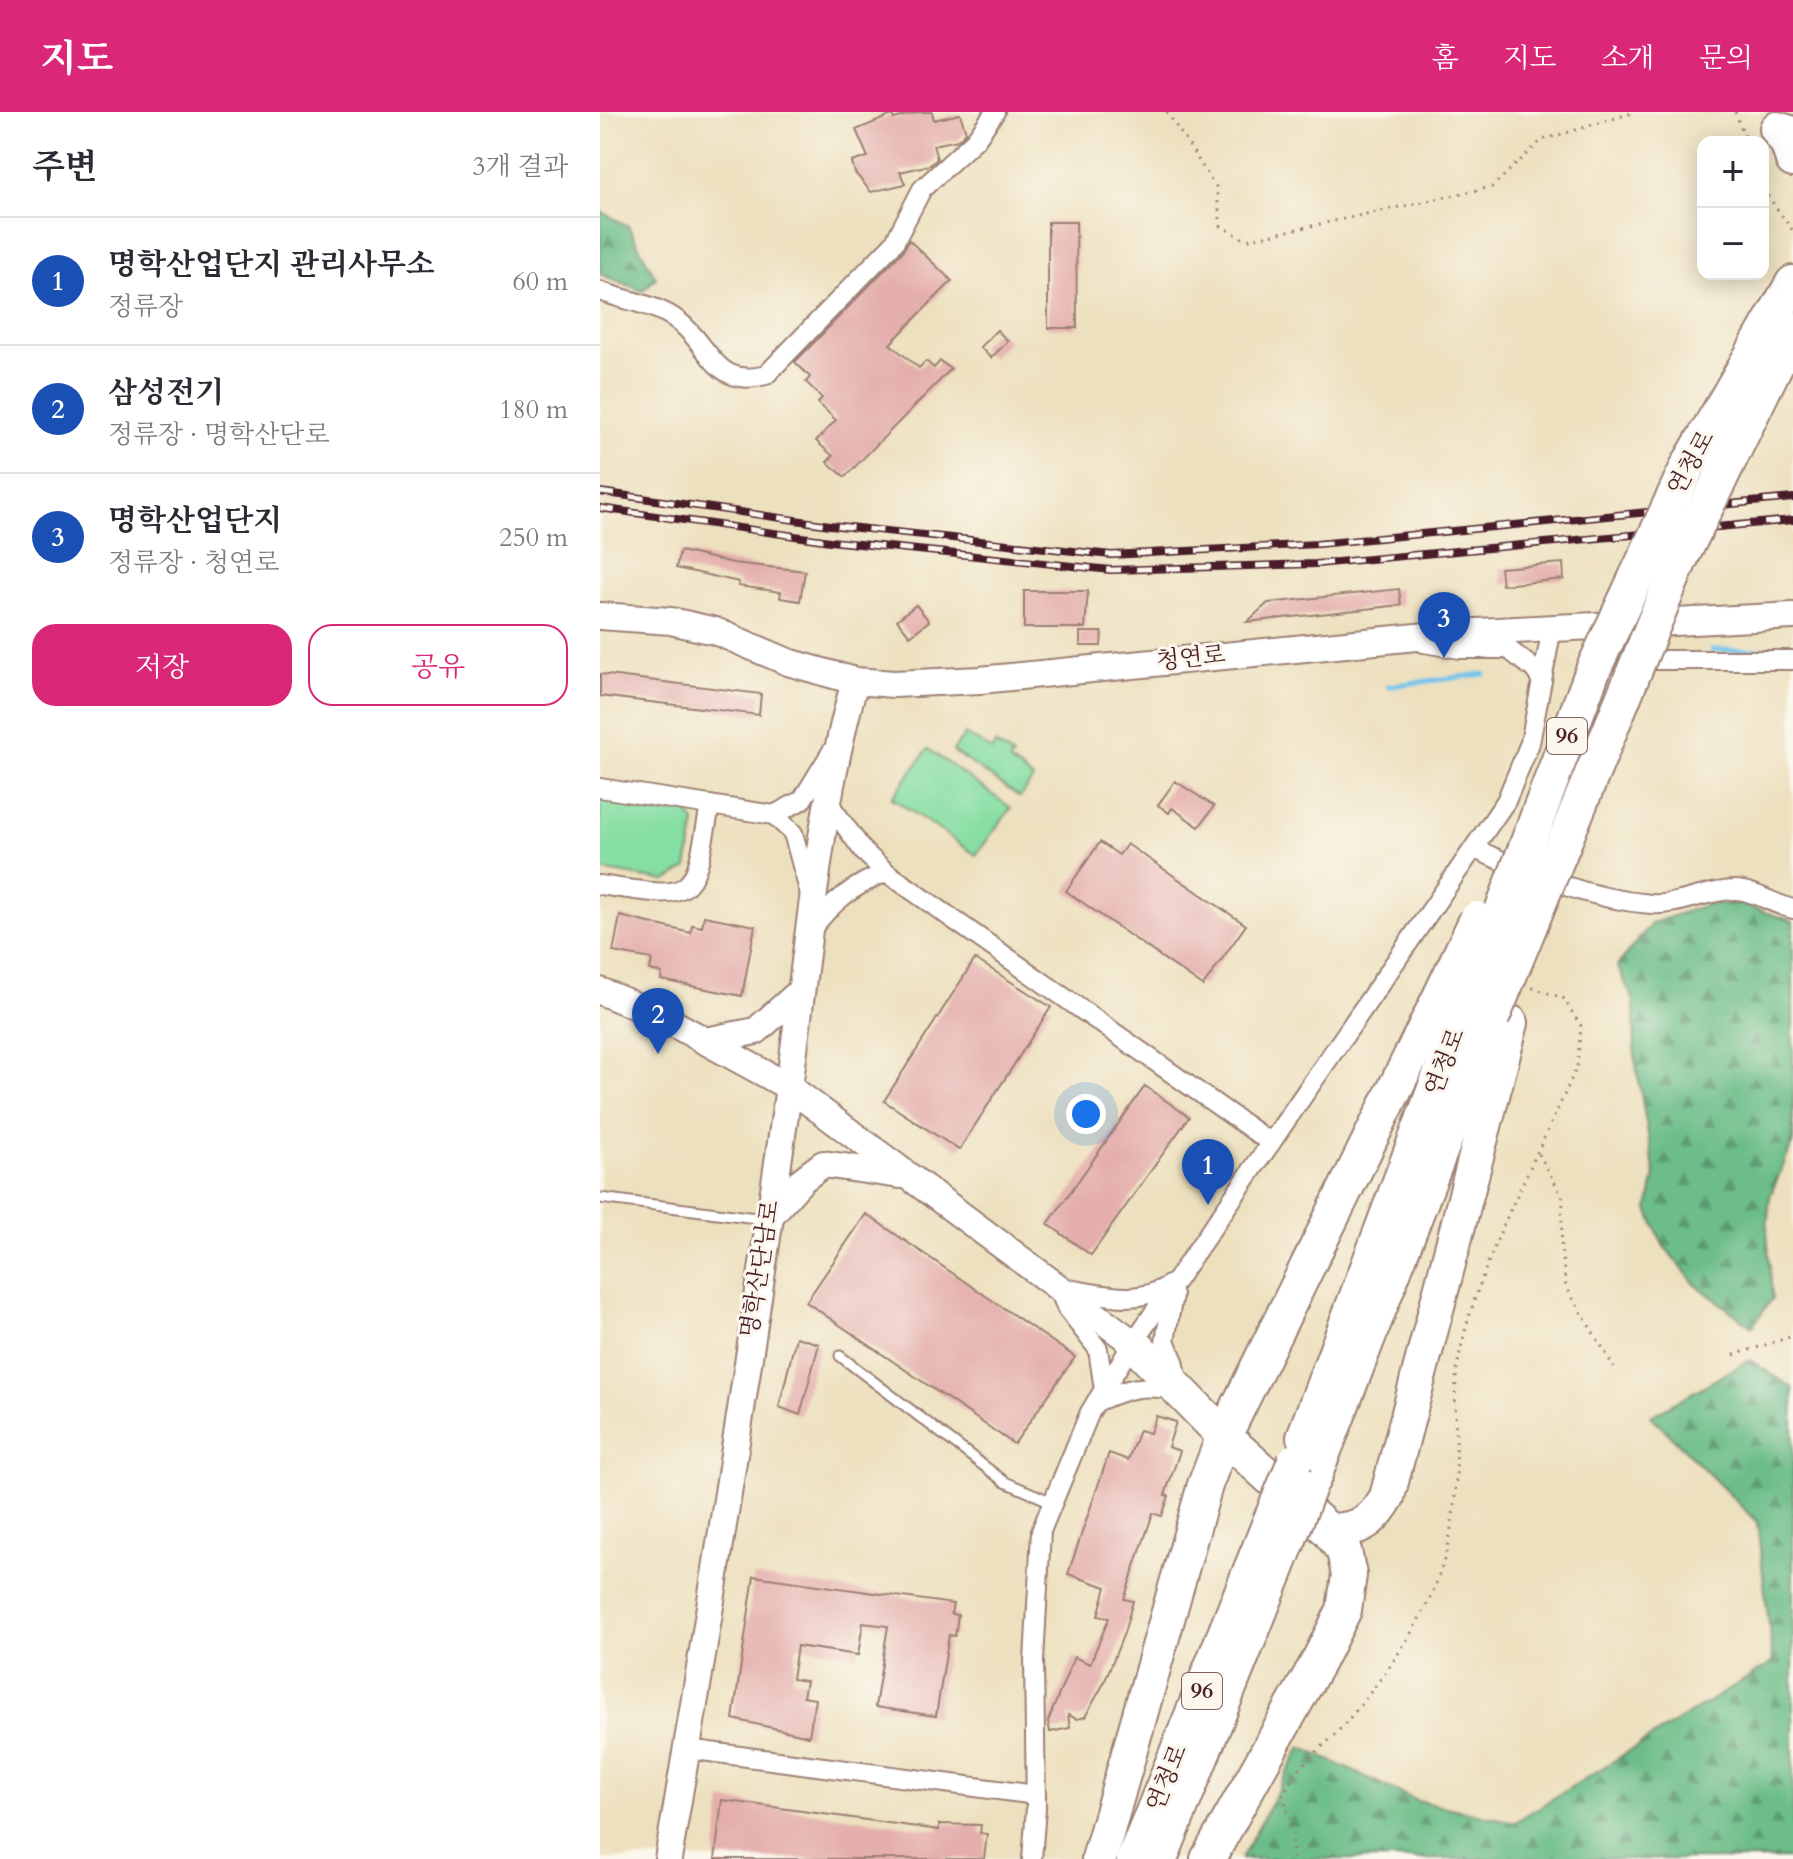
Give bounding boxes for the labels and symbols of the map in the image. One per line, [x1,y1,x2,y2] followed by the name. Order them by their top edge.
[1660,425,1722,501] street label: 연청로
[1418,592,1470,658] pin: 3
[1155,638,1227,678] street label: 청연로
[1547,718,1587,754] road number: 96
[632,988,684,1054] pin: 2
[1417,1024,1473,1100] street label: 연청로
[1066,1094,1106,1134] your location
[1182,1139,1234,1205] pin: 1
[733,1198,787,1340] street label: 명학산단남로
[1182,1673,1222,1709] road number: 96
[1139,1740,1195,1816] street label: 연청로

